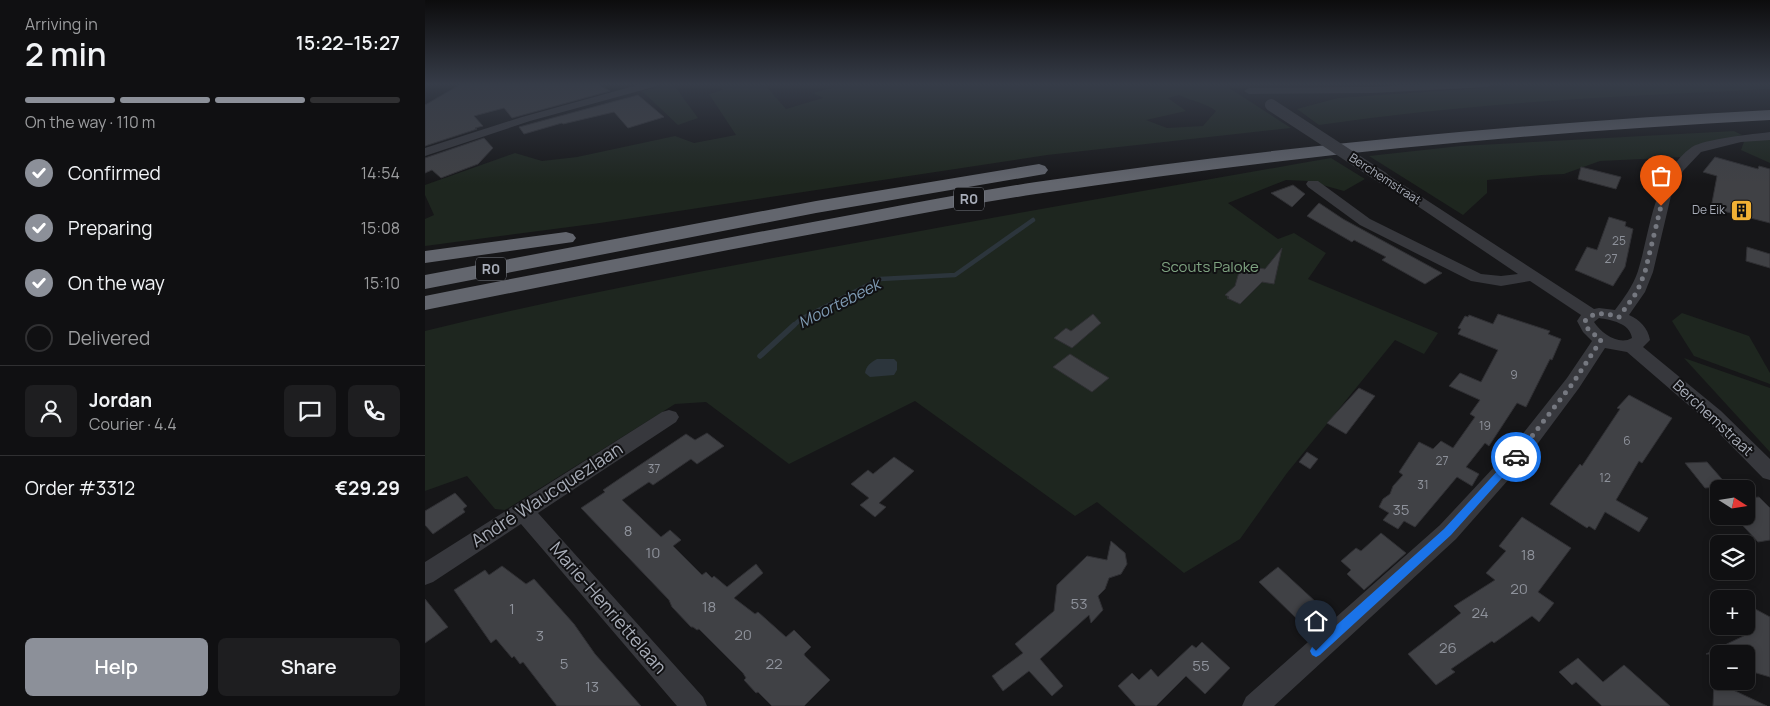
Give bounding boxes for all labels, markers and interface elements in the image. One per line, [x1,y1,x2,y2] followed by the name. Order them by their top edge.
[25,13,98,35] text: Arriving in
[296,30,400,56] text: 15:22–15:27
[25,32,107,76] text: 2 min
[25,111,155,133] text: On the way · 110 m
[1346,149,1425,208] street label: Berchemstraat
[1640,155,1682,206] pin
[25,159,53,187] icon: check
[68,160,161,186] text: Confirmed
[361,162,400,184] text: 14:54
[1647,162,1675,190] icon: bag
[954,188,984,210] road number: R0
[1729,198,1753,222] building icon: De Eik
[1692,201,1726,218] place label: De Eik
[25,214,53,242] icon: check
[68,215,153,241] text: Preparing
[361,217,400,239] text: 15:08
[1612,232,1626,249] house number: 25
[1605,250,1617,267] house number: 27
[1161,256,1259,277] park label: Scouts Paloke
[476,258,506,280] road number: R0
[25,269,53,297] icon: check
[68,270,165,296] text: On the way
[364,272,400,294] text: 15:10
[794,272,886,333] water label: Moortebeek
[68,325,150,351] text: Delivered
[1510,366,1518,383] house number: 9
[1668,375,1758,461] street label: Berchemstraat
[25,385,77,437] button: person
[284,385,336,437] button: chat
[348,385,400,437] button: phone
[89,387,152,413] text: Jordan
[89,413,177,435] text: Courier · 4.4
[1479,417,1491,434] house number: 19
[1491,432,1541,482] courier
[1623,432,1631,449] house number: 6
[466,436,627,552] street label: André Waucquezlaan
[1502,443,1530,471] icon: car
[1436,452,1448,469] house number: 27
[648,460,660,477] house number: 37
[1599,469,1611,486] house number: 12
[25,475,135,501] text: Order #3312
[335,475,400,501] text: €29.29
[1417,476,1429,493] house number: 31
[1710,480,1755,525] north arrow
[1710,480,1755,690] map controls
[1393,499,1409,520] house number: 35
[624,520,632,541] house number: 8
[1710,535,1755,580] button: layers
[545,536,673,678] street label: Marie-Henriettelaan
[646,542,661,563] house number: 10
[1521,544,1535,565] house number: 18
[1510,578,1528,599] house number: 20
[1710,590,1755,635] button: +
[1071,593,1087,614] house number: 53
[702,596,716,617] house number: 18
[509,598,515,619] house number: 1
[1295,600,1337,651] pin
[1471,602,1489,623] house number: 24
[1302,607,1330,635] icon: home
[734,624,752,645] house number: 20
[536,625,544,646] house number: 3
[1439,637,1457,658] house number: 26
[25,638,208,696] button: Help
[218,638,400,696] button: Share
[1710,645,1755,690] button: −
[560,653,568,674] house number: 5
[765,653,783,674] house number: 22
[1192,655,1210,676] house number: 55
[585,676,599,697] house number: 13

